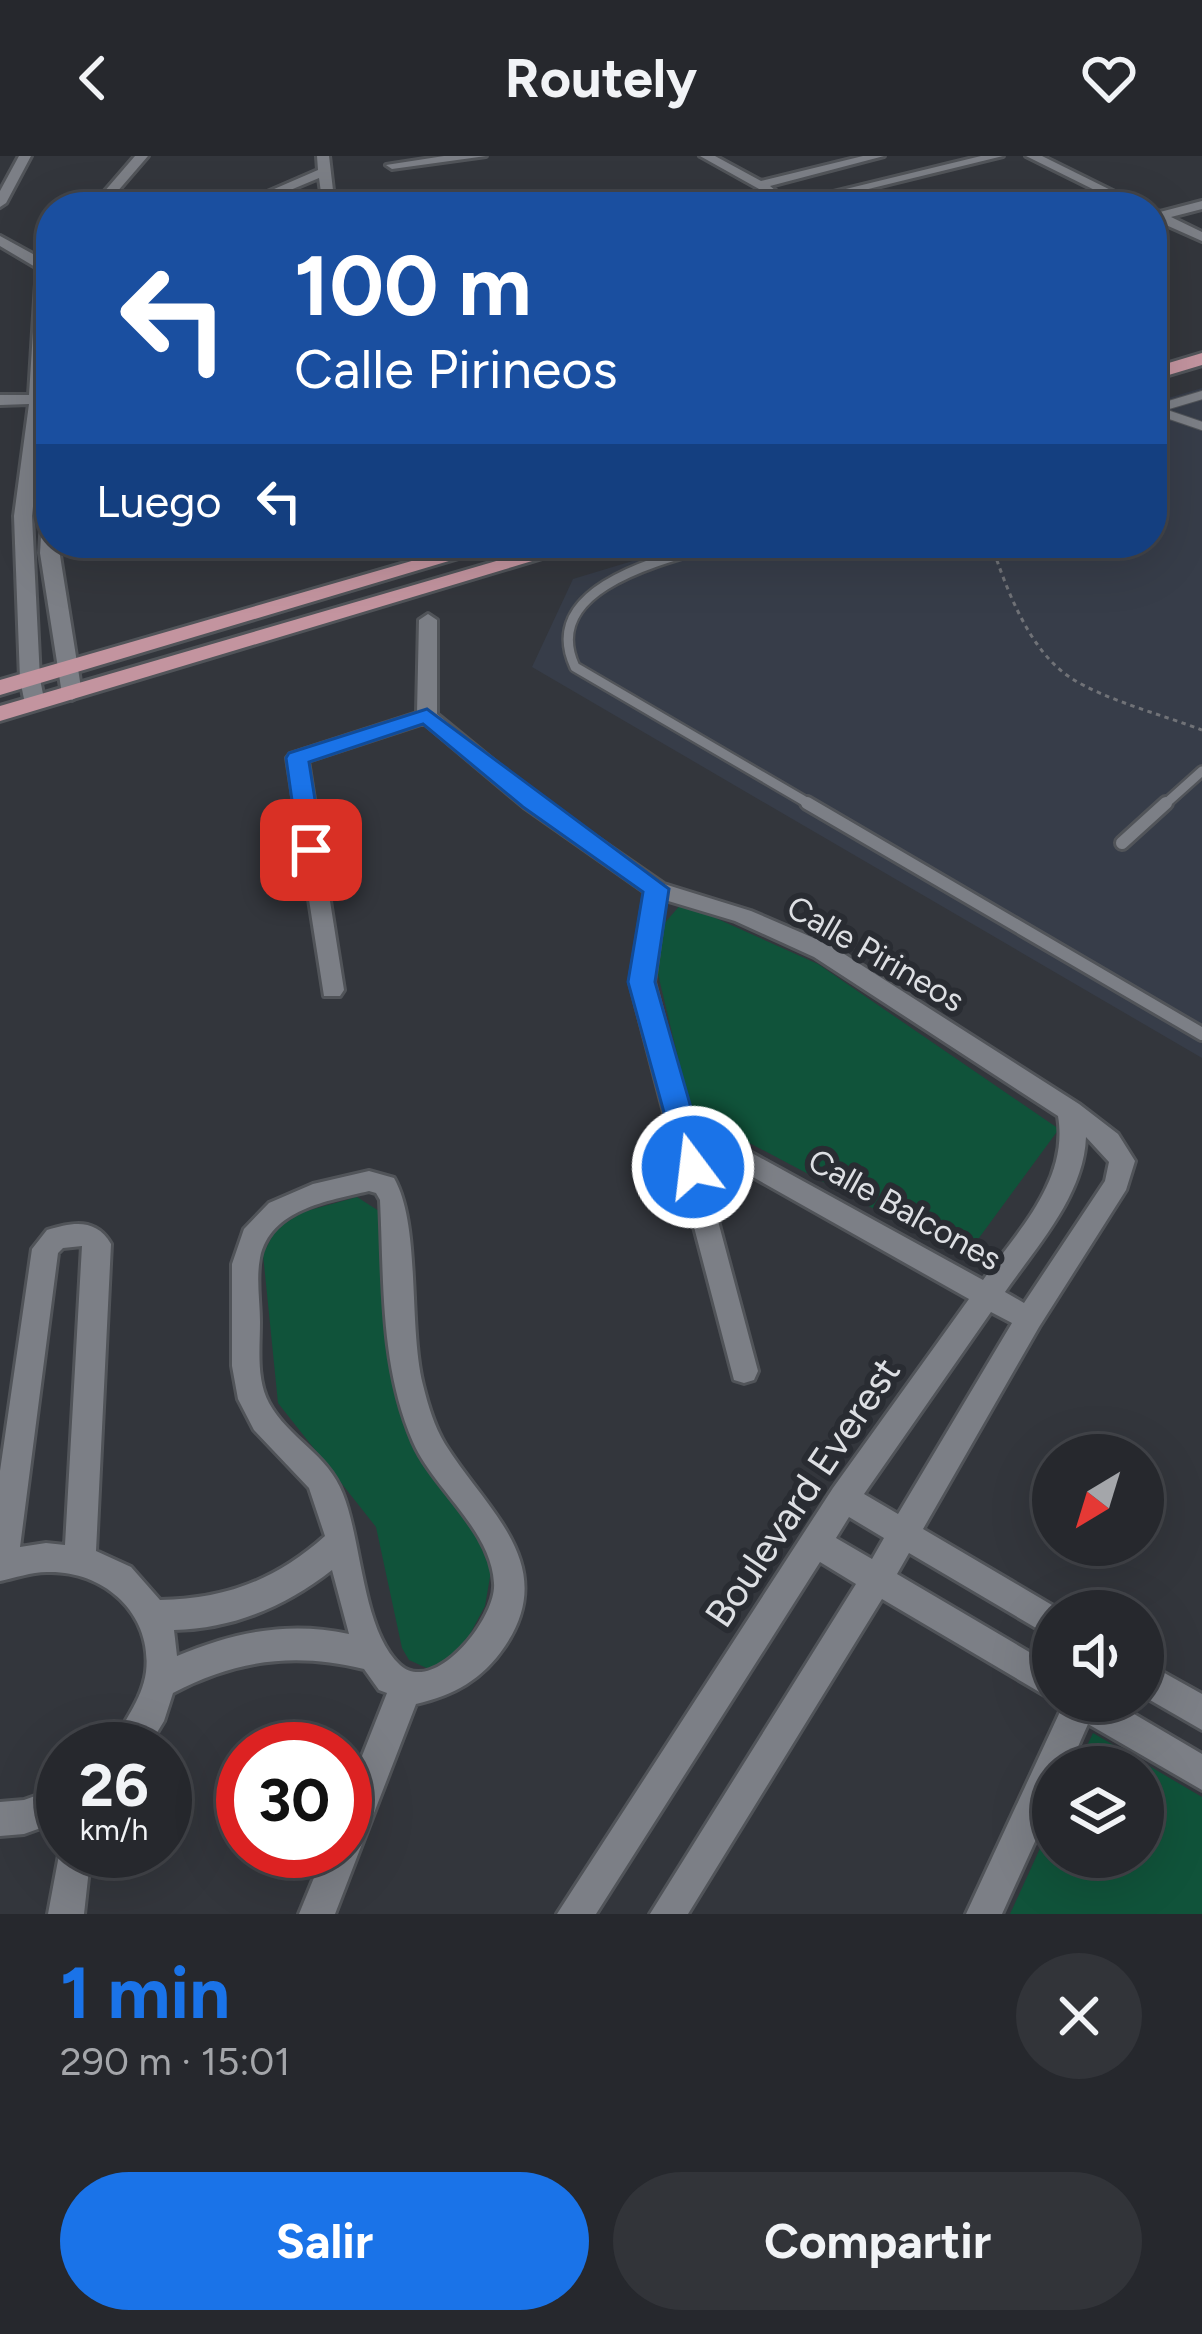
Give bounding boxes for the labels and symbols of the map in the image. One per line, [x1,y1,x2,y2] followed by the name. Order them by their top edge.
[260,799,362,901] pin
[780,887,971,1020] street label: Calle Pirineos
[630,1104,756,1230] position arrow
[802,1140,1008,1278] street label: Calle Balcones
[695,1349,910,1636] street label: Boulevard Everest
[1032,1434,1164,1566] north arrow
[216,1722,372,1878] speed limit sign: 30

